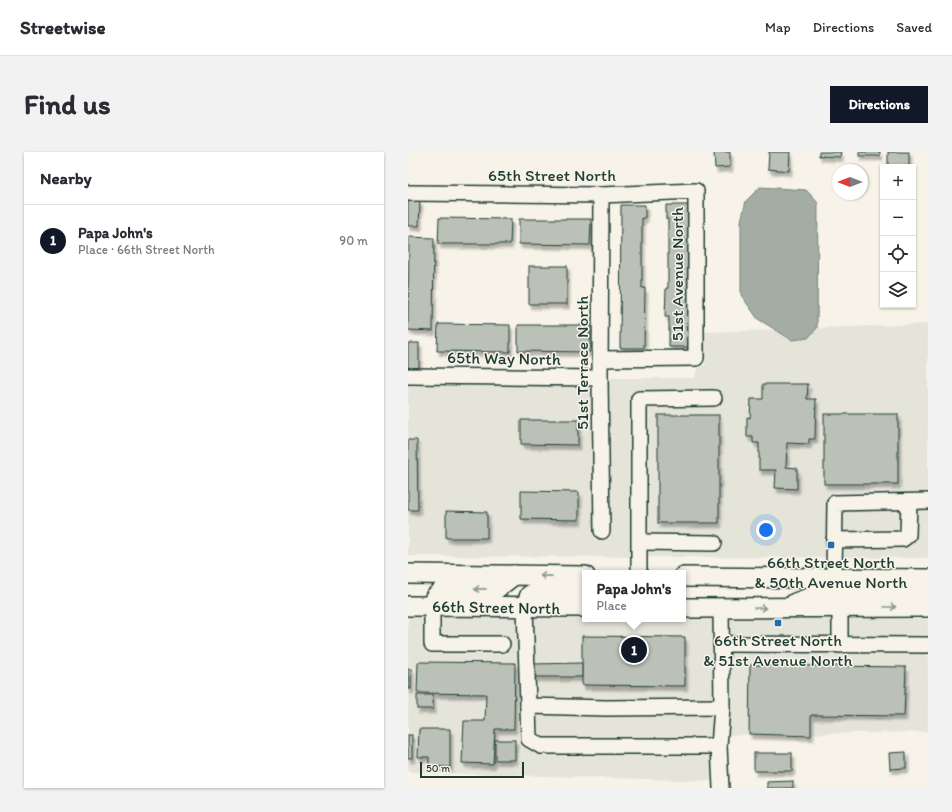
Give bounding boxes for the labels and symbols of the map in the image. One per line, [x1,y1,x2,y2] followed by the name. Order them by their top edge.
[832,164,868,200] north arrow
[488,165,616,185] street label: 65th Street North
[667,206,687,341] street label: 51st Avenue North
[572,296,592,430] street label: 51st Terrace North
[447,347,561,369] street label: 65th Way North
[756,520,776,540] your location
[826,540,836,550] marker: 66th Street North & 50th Avenue North
[755,552,908,592] place label: 66th Street North & 50th Avenue North
[540,572,553,579] one-way arrow
[474,585,487,593] one-way arrow
[432,596,560,618] street label: 66th Street North
[753,604,766,612] one-way arrow
[883,604,896,611] one-way arrow
[773,618,783,628] marker: 66th Street North & 51st Avenue North
[703,630,853,670] place label: 66th Street North & 51st Avenue North
[621,635,647,665] pin: 1
[420,760,524,779] scale bar

